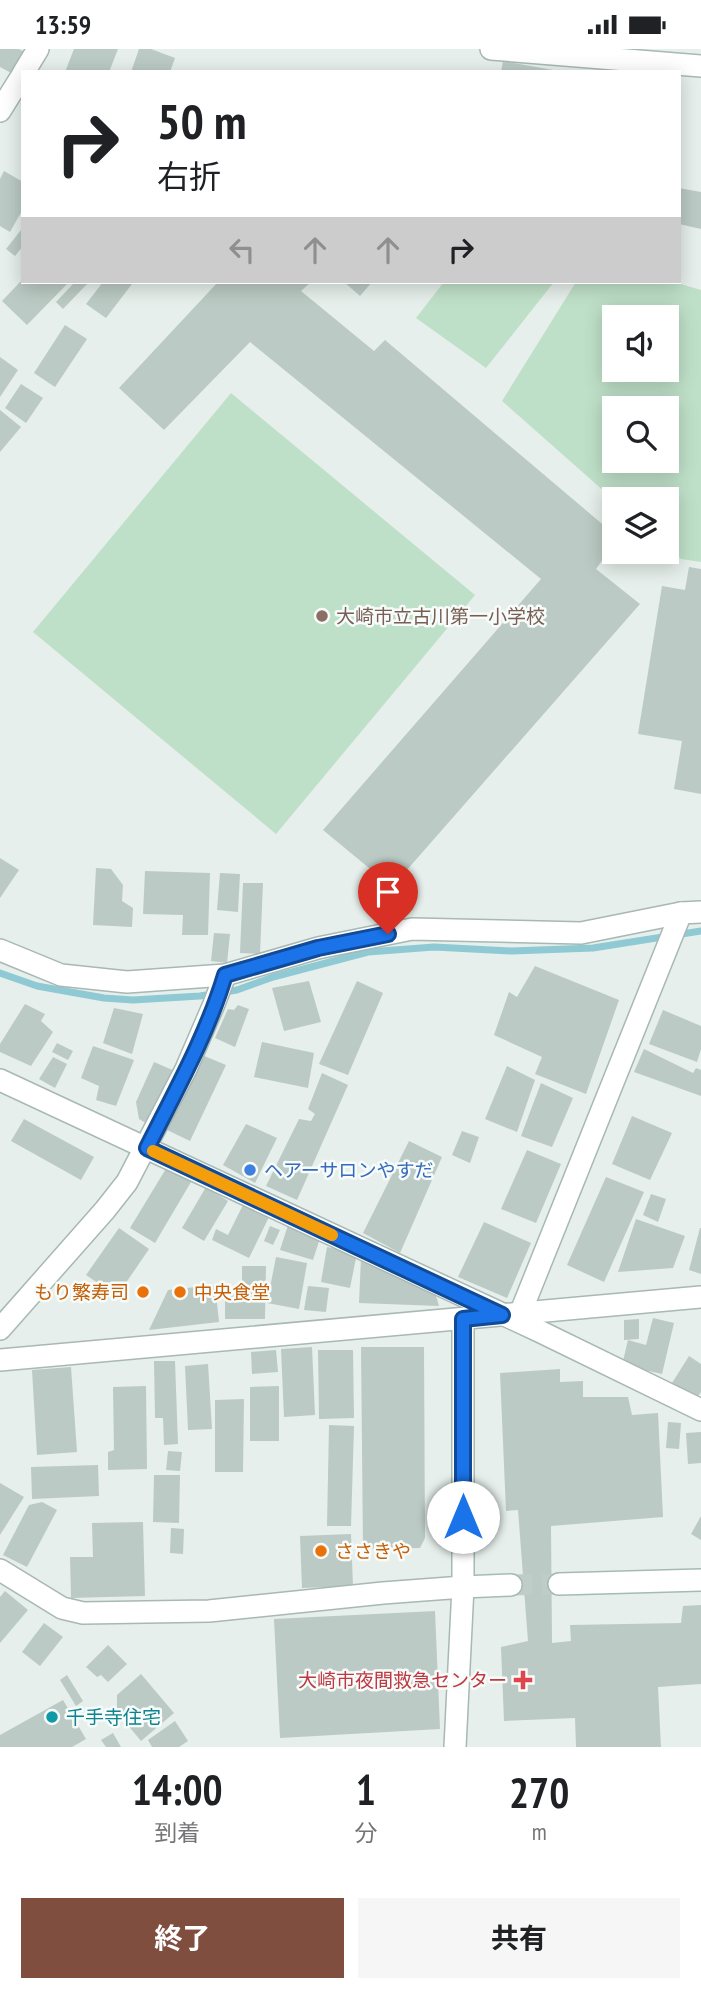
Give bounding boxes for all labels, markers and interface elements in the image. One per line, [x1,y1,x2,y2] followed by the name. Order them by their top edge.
[35,8,91,41] text: 13:59
[157,89,246,153] text: 50 m
[42,98,133,189] icon: right
[157,155,221,197] text: 右折
[223,231,261,269] icon: left
[296,231,334,269] icon: ahead
[369,231,407,269] icon: ahead
[442,231,480,269] icon: right
[602,305,679,564] map controls
[602,305,679,382] button: sound
[602,396,679,473] button: search
[602,487,679,564] button: layers
[336,604,545,628] place label: 大崎市立古川第一小学校
[314,608,330,624] marker: 大崎市立古川第一小学校
[358,862,418,934] pin
[369,873,407,911] icon: arrive
[264,1158,433,1182] place label: ヘアーサロンやすだ
[242,1162,258,1178] marker: ヘアーサロンやすだ
[34,1280,129,1304] place label: もり繁寿司
[194,1280,270,1304] place label: 中央食堂
[135,1284,151,1300] marker: もり繁寿司
[172,1284,188,1300] marker: 中央食堂
[426,1480,500,1554] position arrow
[335,1539,411,1563] place label: ささきや
[313,1543,329,1559] marker: ささきや
[298,1668,507,1692] place label: 大崎市夜間救急センター
[513,1670,533,1690] marker: 大崎市夜間救急センター
[66,1705,161,1729] place label: 千手寺住宅
[44,1709,60,1725] marker: 千手寺住宅
[132,1762,223,1817] text: 14:00
[356,1762,376,1817] text: 1
[509,1765,569,1820] text: 270
[532,1817,547,1846] text: m
[154,1818,200,1847] text: 到着
[354,1818,377,1847] text: 分
[21,1898,344,1978] button: 終了
[358,1898,680,1978] button: 共有

